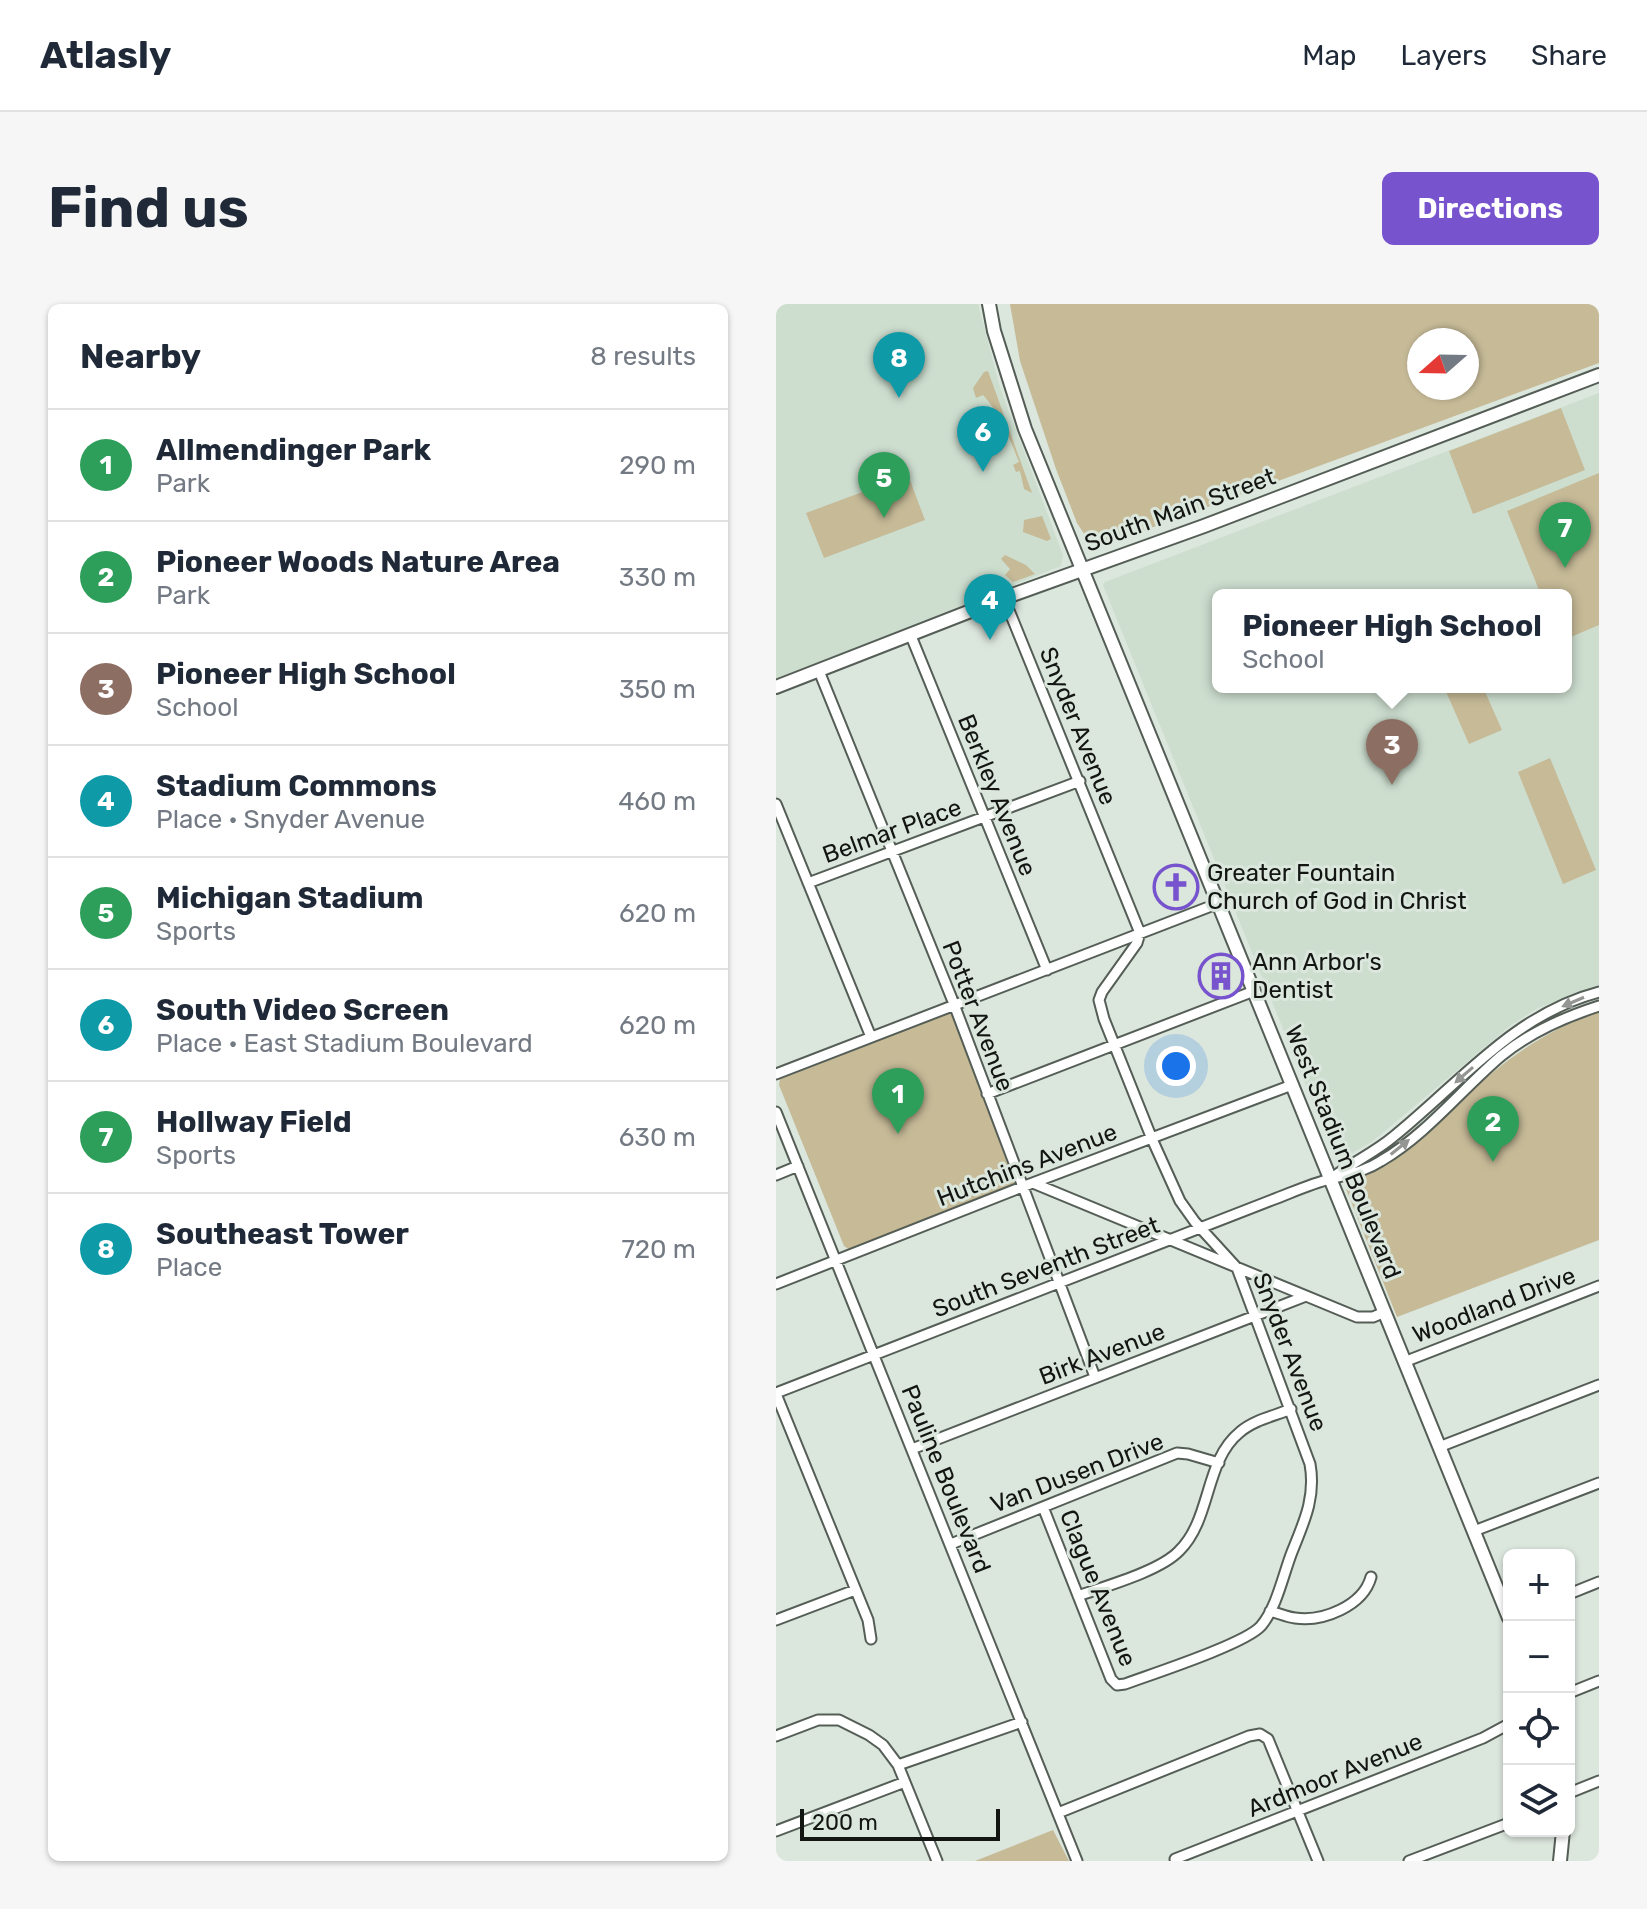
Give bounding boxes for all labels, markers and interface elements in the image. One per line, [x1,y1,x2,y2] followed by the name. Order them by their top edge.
[40,32,172,78] text: Atlasly
[1302,39,1357,72] text: Map
[1401,39,1487,72] text: Layers
[1531,39,1607,72] text: Share
[1382,172,1599,245] button: Directions
[48,175,249,241] text: Find us
[1407,328,1479,400] north arrow
[873,332,925,398] pin: 8
[80,336,201,377] text: Nearby
[590,341,696,372] text: 8 results
[957,406,1009,472] pin: 6
[156,432,431,468] text: Allmendinger Park
[100,450,112,481] text: 1
[619,450,696,481] text: 290 m
[858,452,910,518] pin: 5
[1081,462,1279,558] street label: South Main Street
[156,468,210,499] text: Park
[1539,502,1591,568] pin: 7
[156,544,560,580] text: Pioneer Woods Nature Area
[98,562,114,593] text: 2
[619,562,696,593] text: 330 m
[964,574,1016,640] pin: 4
[156,580,210,611] text: Park
[1212,589,1572,693] popup
[1242,608,1542,644] text: Pioneer High School
[1034,643,1122,809] street label: Snyder Avenue
[1242,644,1325,675] text: School
[156,656,456,692] text: Pioneer High School
[97,674,115,705] text: 3
[619,674,696,705] text: 350 m
[156,692,239,723] text: School
[952,710,1042,880] street label: Berkley Avenue
[1366,719,1418,785] pin: 3
[156,768,437,804] text: Stadium Commons
[97,786,115,817] text: 4
[618,786,696,817] text: 460 m
[819,793,965,869] street label: Belmar Place
[156,804,425,835] text: Place · Snyder Avenue
[1207,859,1467,915] place label: Greater Fountain Church of God in Christ
[1152,863,1200,911] church icon: Greater Fountain Church of God in Christ
[156,880,423,916] text: Michigan Stadium
[98,898,114,929] text: 5
[619,898,696,929] text: 620 m
[156,916,236,947] text: Sports
[936,937,1020,1095] street label: Potter Avenue
[1252,948,1382,1004] place label: Ann Arbor's Dentist
[1197,952,1245,1000] building icon: Ann Arbor's Dentist
[156,992,449,1028] text: South Video Screen
[1562,995,1585,1008] one-way arrow
[98,1010,114,1041] text: 6
[619,1010,696,1041] text: 620 m
[1279,1021,1407,1283] street label: West Stadium Boulevard
[156,1028,533,1059] text: Place · East Stadium Boulevard
[1156,1046,1196,1086] your location
[1454,1066,1474,1083] one-way arrow
[872,1068,924,1134] pin: 1
[1467,1096,1519,1162] pin: 2
[156,1104,352,1140] text: Hollway Field
[933,1118,1121,1212] street label: Hutchins Avenue
[99,1122,113,1153] text: 7
[619,1122,696,1153] text: 630 m
[156,1140,236,1171] text: Sports
[1390,1140,1410,1156] one-way arrow
[929,1211,1163,1323] street label: South Seventh Street
[156,1216,409,1252] text: Southeast Tower
[97,1234,115,1265] text: 8
[621,1234,696,1265] text: 720 m
[156,1252,222,1283] text: Place
[1409,1261,1579,1349] street label: Woodland Drive
[1247,1269,1333,1435] street label: Snyder Avenue
[1035,1317,1169,1391] street label: Birk Avenue
[895,1381,997,1577] street label: Pauline Boulevard
[987,1427,1167,1519] street label: Van Dusen Drive
[1054,1506,1142,1670] street label: Clague Avenue
[1503,1549,1575,1837] map controls
[1503,1549,1575,1621] button: +
[1503,1621,1575,1693] button: −
[1503,1693,1575,1765] button: locate
[1244,1727,1426,1823] street label: Ardmoor Avenue
[1503,1765,1575,1837] button: layers
[800,1805,1000,1841] scale bar
[812,1809,878,1836] text: 200 m

